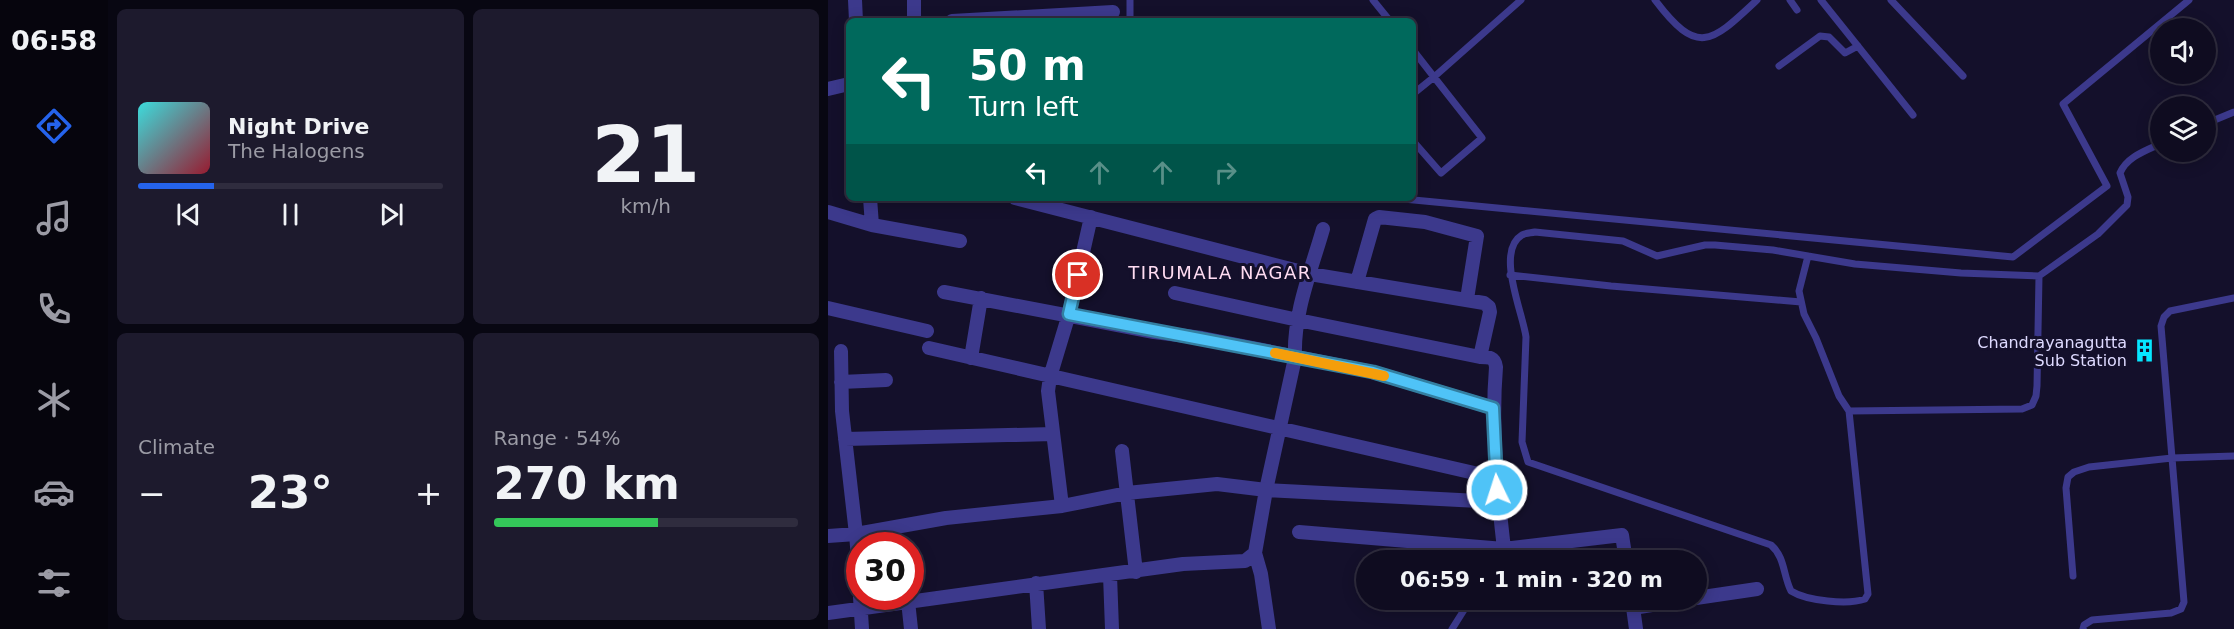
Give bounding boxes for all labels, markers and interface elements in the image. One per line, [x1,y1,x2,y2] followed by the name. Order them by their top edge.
[2150,18,2216,162] map controls
[2150,18,2216,84] button: sound
[11,25,97,56] text: 06:58
[969,41,1086,90] text: 50 m
[870,42,948,120] icon: left
[969,91,1079,122] text: Turn left
[2150,96,2216,162] button: layers
[33,105,75,147] icon: directions
[591,110,700,200] text: 21
[228,114,369,139] text: Night Drive
[228,139,365,163] text: The Halogens
[1020,156,1053,189] icon: left
[1083,156,1116,189] icon: ahead
[1146,156,1179,189] icon: ahead
[1209,156,1242,189] icon: right
[621,194,671,218] text: km/h
[33,197,75,239] icon: music
[172,198,205,231] icon: previous
[274,198,307,231] icon: pause
[375,198,408,231] icon: next
[1052,249,1103,300] pin
[1061,258,1094,291] icon: arrive
[1127,262,1312,283] district label: TIRUMALA NAGAR
[33,288,75,330] icon: phone
[1977,333,2127,370] place label: Chandrayanagutta Sub Station
[2132,338,2158,364] building icon: Chandrayanagutta Sub Station
[33,379,75,421] icon: climate
[494,426,620,450] text: Range · 54%
[138,435,215,459] text: Climate
[494,457,680,510] text: 270 km
[1465,458,1529,522] position arrow
[248,466,333,519] text: 23°
[33,471,75,513] icon: car
[138,474,166,513] text: −
[415,474,443,513] text: +
[846,532,924,610] speed limit sign: 30
[33,562,75,604] icon: filters
[1400,567,1663,592] text: 06:59 · 1 min · 320 m

